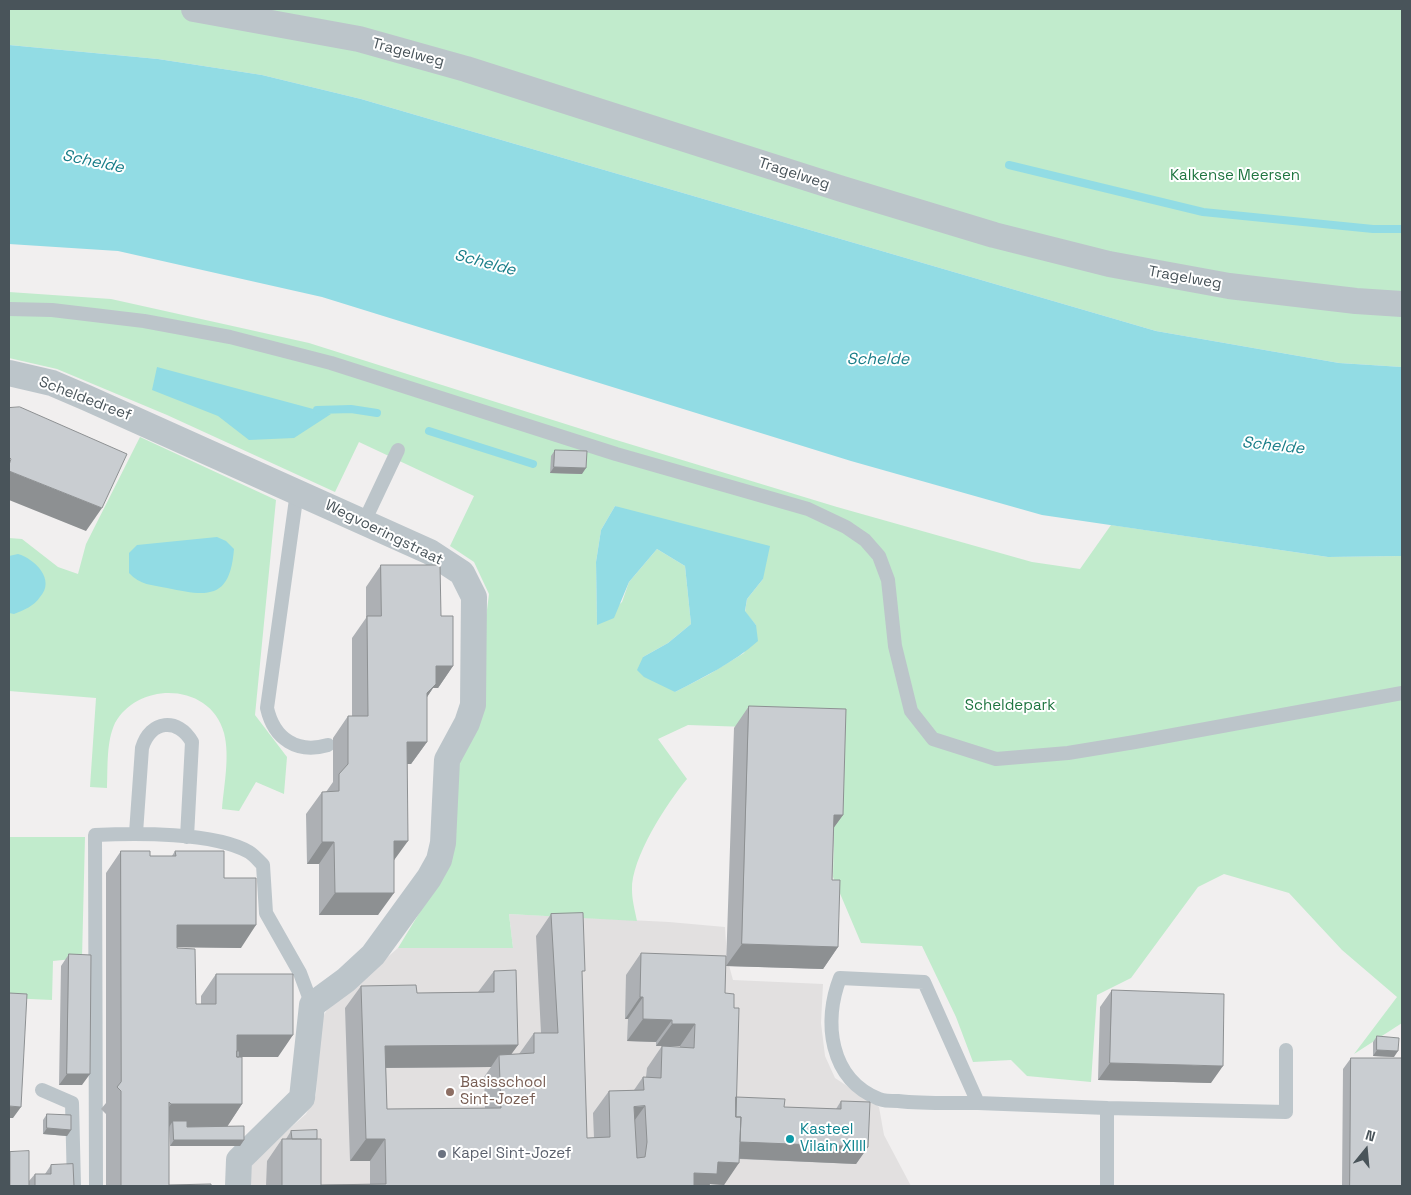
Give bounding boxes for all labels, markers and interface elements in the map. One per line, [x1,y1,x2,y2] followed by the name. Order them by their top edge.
[370,35,446,71] street label: Tragelweg
[61,146,125,178] water label: Schelde
[756,154,832,194] street label: Tragelweg
[1170,167,1300,185] park label: Kalkense Meersen
[452,246,518,280] water label: Schelde
[1147,263,1223,293] street label: Tragelweg
[847,350,909,370] water label: Schelde
[36,373,134,425] street label: Scheldedreef
[1241,433,1305,459] water label: Schelde
[322,497,446,569] street label: Wegvoeringstraat
[965,697,1055,715] park label: Scheldepark
[460,1074,546,1109] place label: Basisschool Sint-Jozef
[444,1086,456,1098] marker: Basisschool Sint-Jozef
[800,1121,866,1156] place label: Kasteel Vilain XIIII
[1341,1125,1391,1175] north arrow
[1363,1126,1377,1146] text: N
[784,1133,796,1145] marker: Kasteel Vilain XIIII
[452,1145,571,1163] place label: Kapel Sint-Jozef
[436,1148,448,1160] marker: Kapel Sint-Jozef

